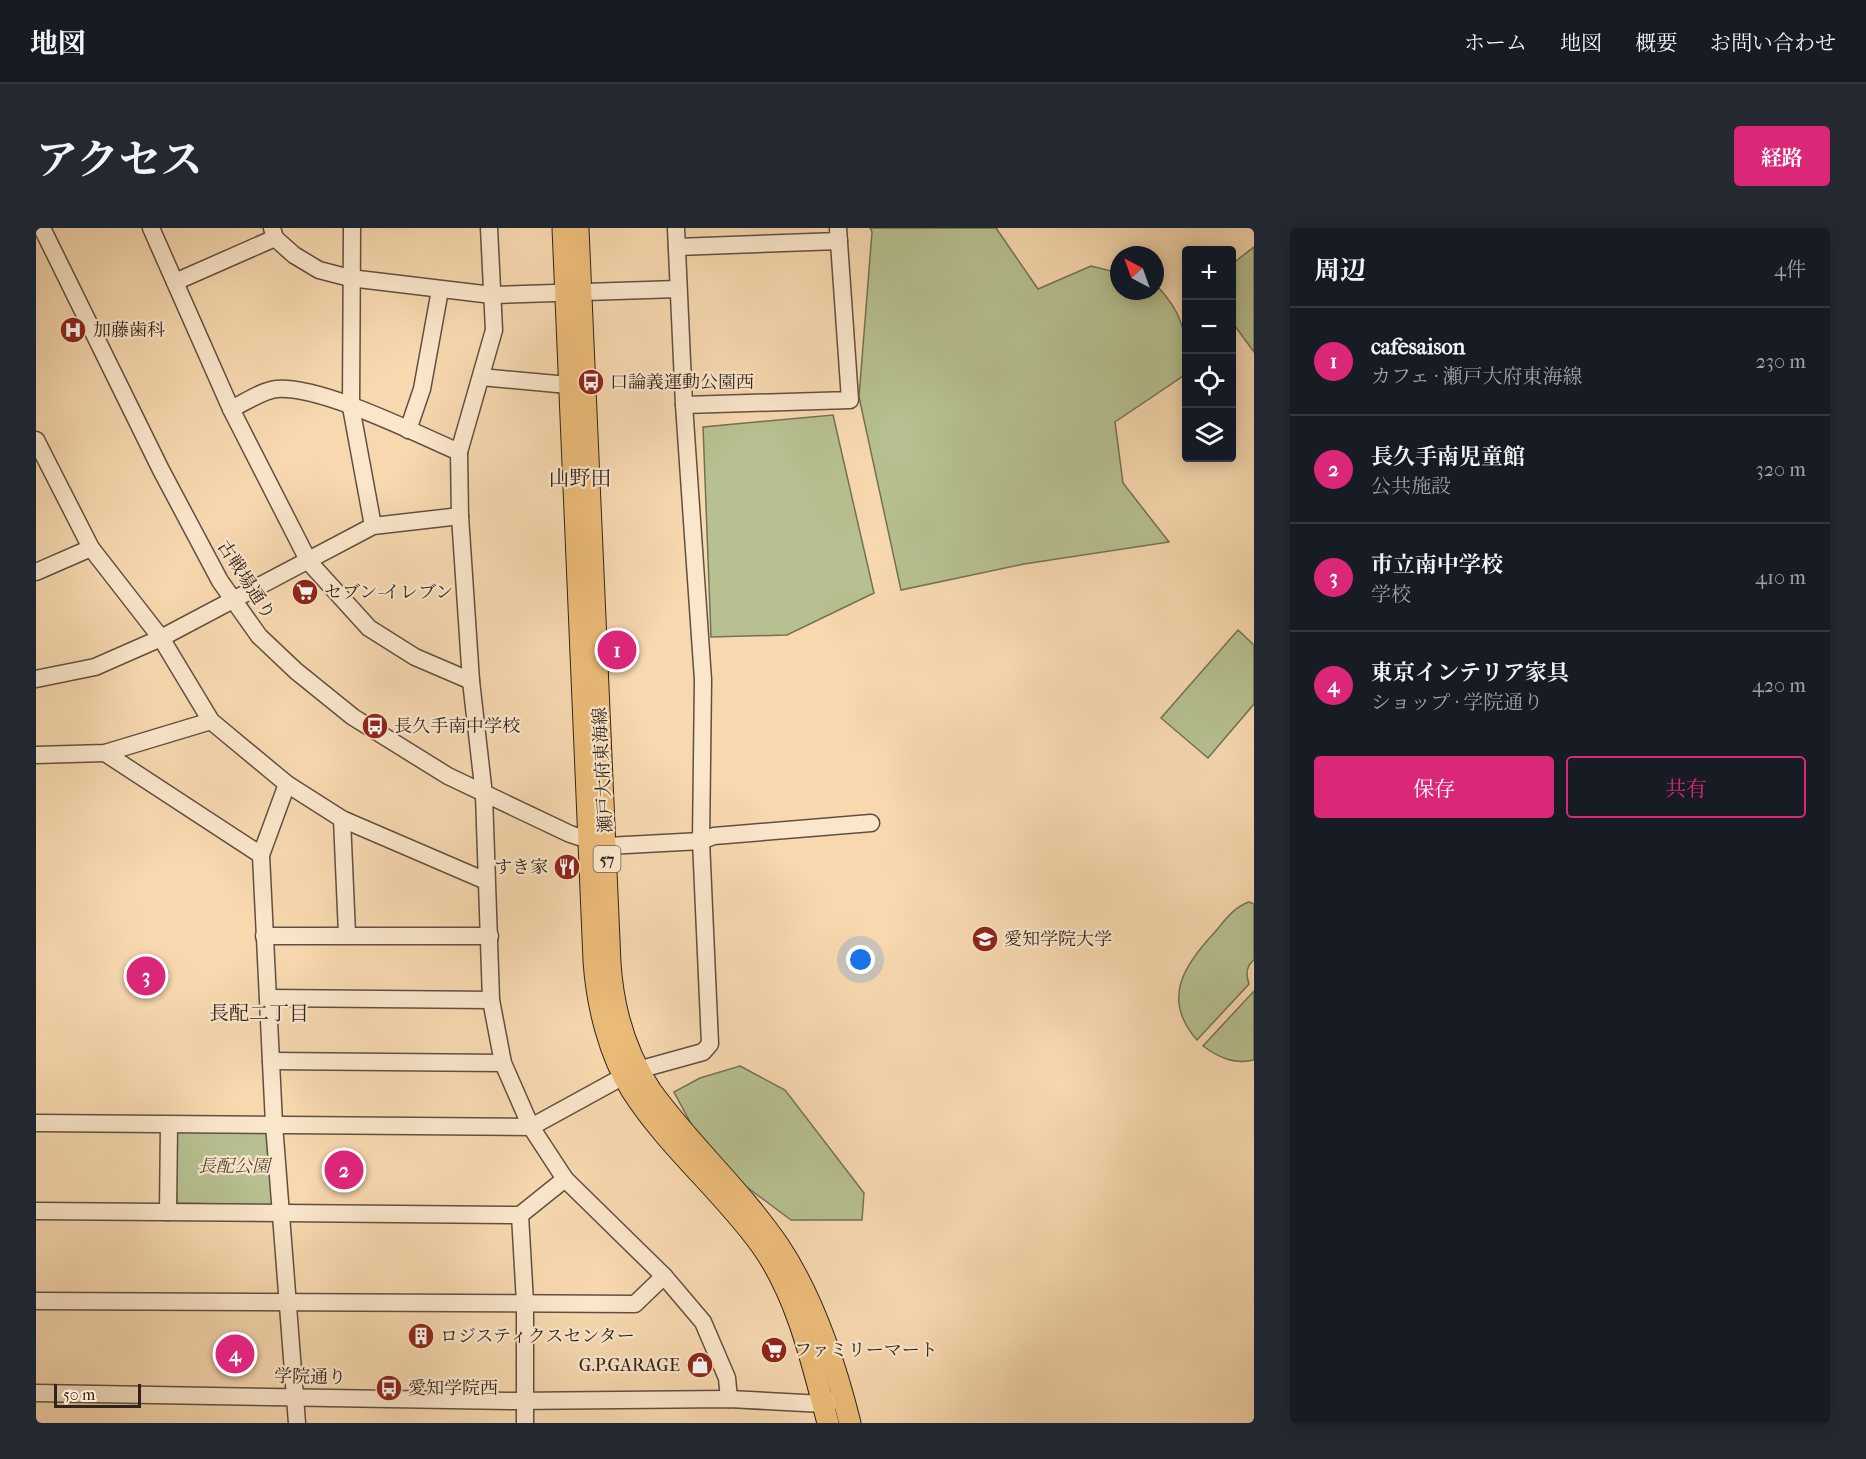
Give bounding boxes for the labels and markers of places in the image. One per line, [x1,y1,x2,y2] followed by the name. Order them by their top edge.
[58,315,88,345] hospital icon: 加藤歯科
[93,320,165,341] place label: 加藤歯科
[576,367,606,397] bus stop icon: 口論義運動公園西
[610,372,754,393] place label: 口論義運動公園西
[290,577,320,607] supermarket icon: セブン-イレブン
[324,582,453,603] place label: セブン-イレブン
[598,628,636,672] pin: 1
[360,711,390,741] bus stop icon: 長久手南中学校
[394,716,520,737] place label: 長久手南中学校
[552,852,582,882] restaurant icon: すき家
[494,857,548,878] place label: すき家
[970,924,1000,954] school or university icon: 愛知学院大学
[1004,929,1112,950] place label: 愛知学院大学
[126,954,166,999] pin: 3
[324,1148,364,1192] pin: 2
[406,1321,436,1351] building icon: ロジスティクスセンター
[440,1326,635,1347] place label: ロジスティクスセンター
[216,1332,254,1376] pin: 4
[759,1335,789,1365] supermarket icon: ファミリーマート
[794,1340,938,1361] place label: ファミリーマート
[685,1350,715,1380] shop icon: G.P.GARAGE
[579,1355,680,1376] place label: G.P.GARAGE
[374,1373,404,1403] bus stop icon: 愛知学院西
[408,1378,498,1399] place label: 愛知学院西

